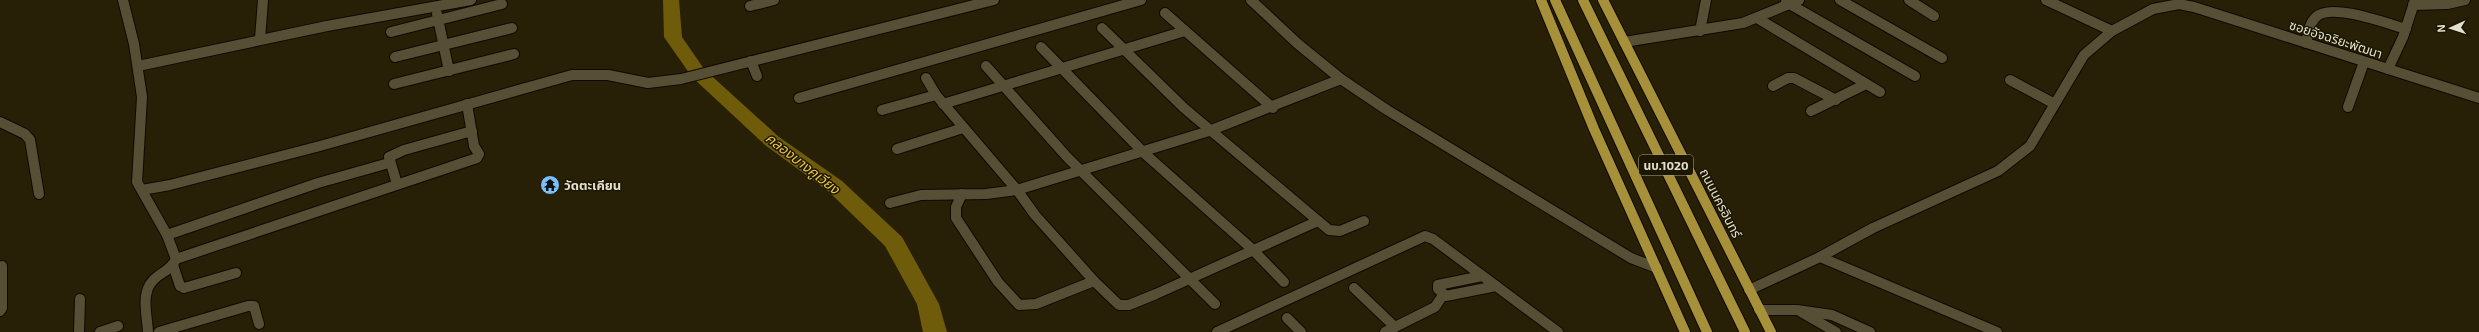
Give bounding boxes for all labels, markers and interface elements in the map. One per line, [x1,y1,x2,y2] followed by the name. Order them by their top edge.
[2431,8,2471,48] north arrow
[2287,16,2385,62] street label: ซอยอัจฉริยะพัฒนา
[2434,24,2447,33] text: N
[762,129,845,199] water label: คลองบางคูเวียง
[1639,155,1693,175] road number: นบ.1020
[1697,166,1746,241] street label: ถนนนครอินทร์
[539,174,561,196] temple icon: วัดตะเคียน
[564,177,621,193] place label: วัดตะเคียน

